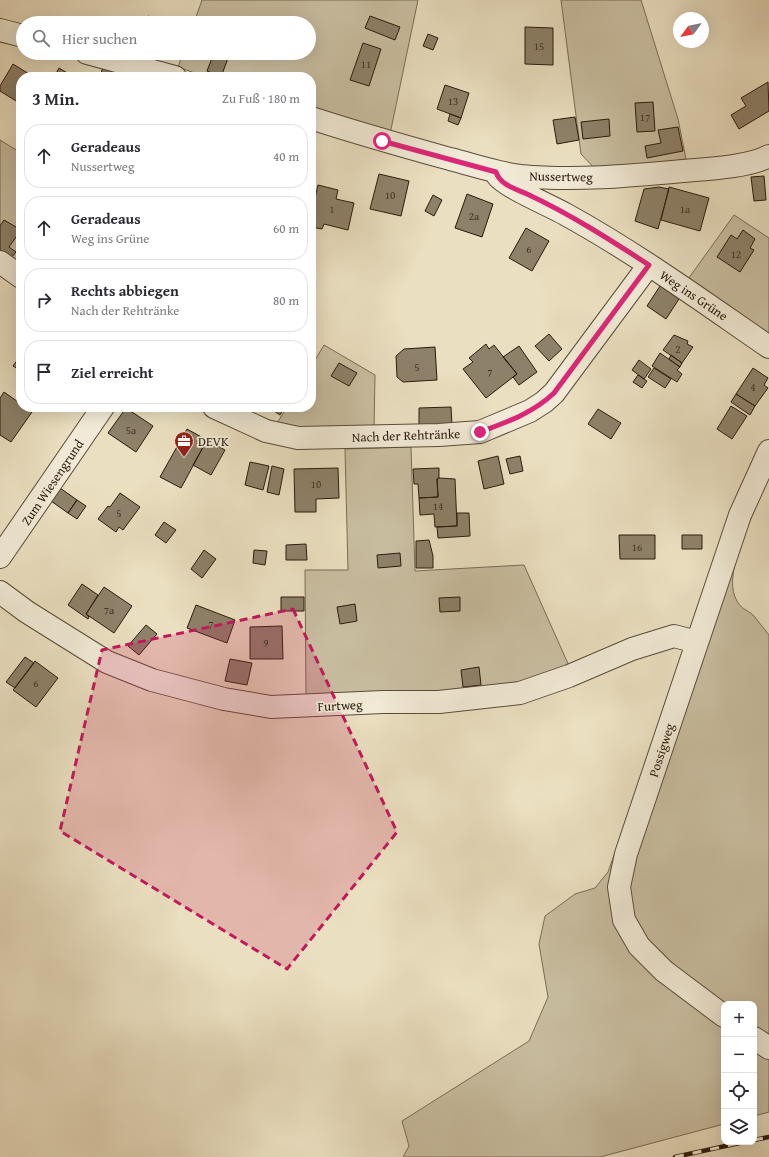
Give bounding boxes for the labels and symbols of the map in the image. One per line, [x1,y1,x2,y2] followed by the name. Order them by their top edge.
[673,12,709,48] north arrow
[534,38,544,54] house number: 15
[361,56,371,72] house number: 11
[448,93,458,109] house number: 13
[640,109,650,125] house number: 17
[373,132,391,150] route start
[529,166,593,187] street label: Nussertweg
[385,187,395,203] house number: 10
[329,201,335,217] house number: 1
[680,201,691,217] house number: 1a
[469,208,480,224] house number: 2a
[526,241,532,257] house number: 6
[731,246,741,262] house number: 12
[656,266,732,325] street label: Weg ins Grüne
[675,341,681,357] house number: 2
[414,359,420,375] house number: 5
[487,364,493,380] house number: 7
[750,379,756,395] house number: 4
[126,422,137,438] house number: 5a
[471,423,489,441] route end
[352,424,460,447] street label: Nach der Rehtränke
[173,430,195,458] office icon: DEVK
[198,432,229,451] place label: DEVK
[17,436,88,529] street label: Zum Wiesengrund
[311,476,321,492] house number: 10
[433,498,443,514] house number: 14
[116,505,122,521] house number: 5
[632,539,642,555] house number: 16
[104,602,115,618] house number: 7a
[208,616,214,632] house number: 7
[263,635,269,651] house number: 9
[33,675,39,691] house number: 6
[317,695,363,716] street label: Furtweg
[644,720,679,780] street label: Possigweg

